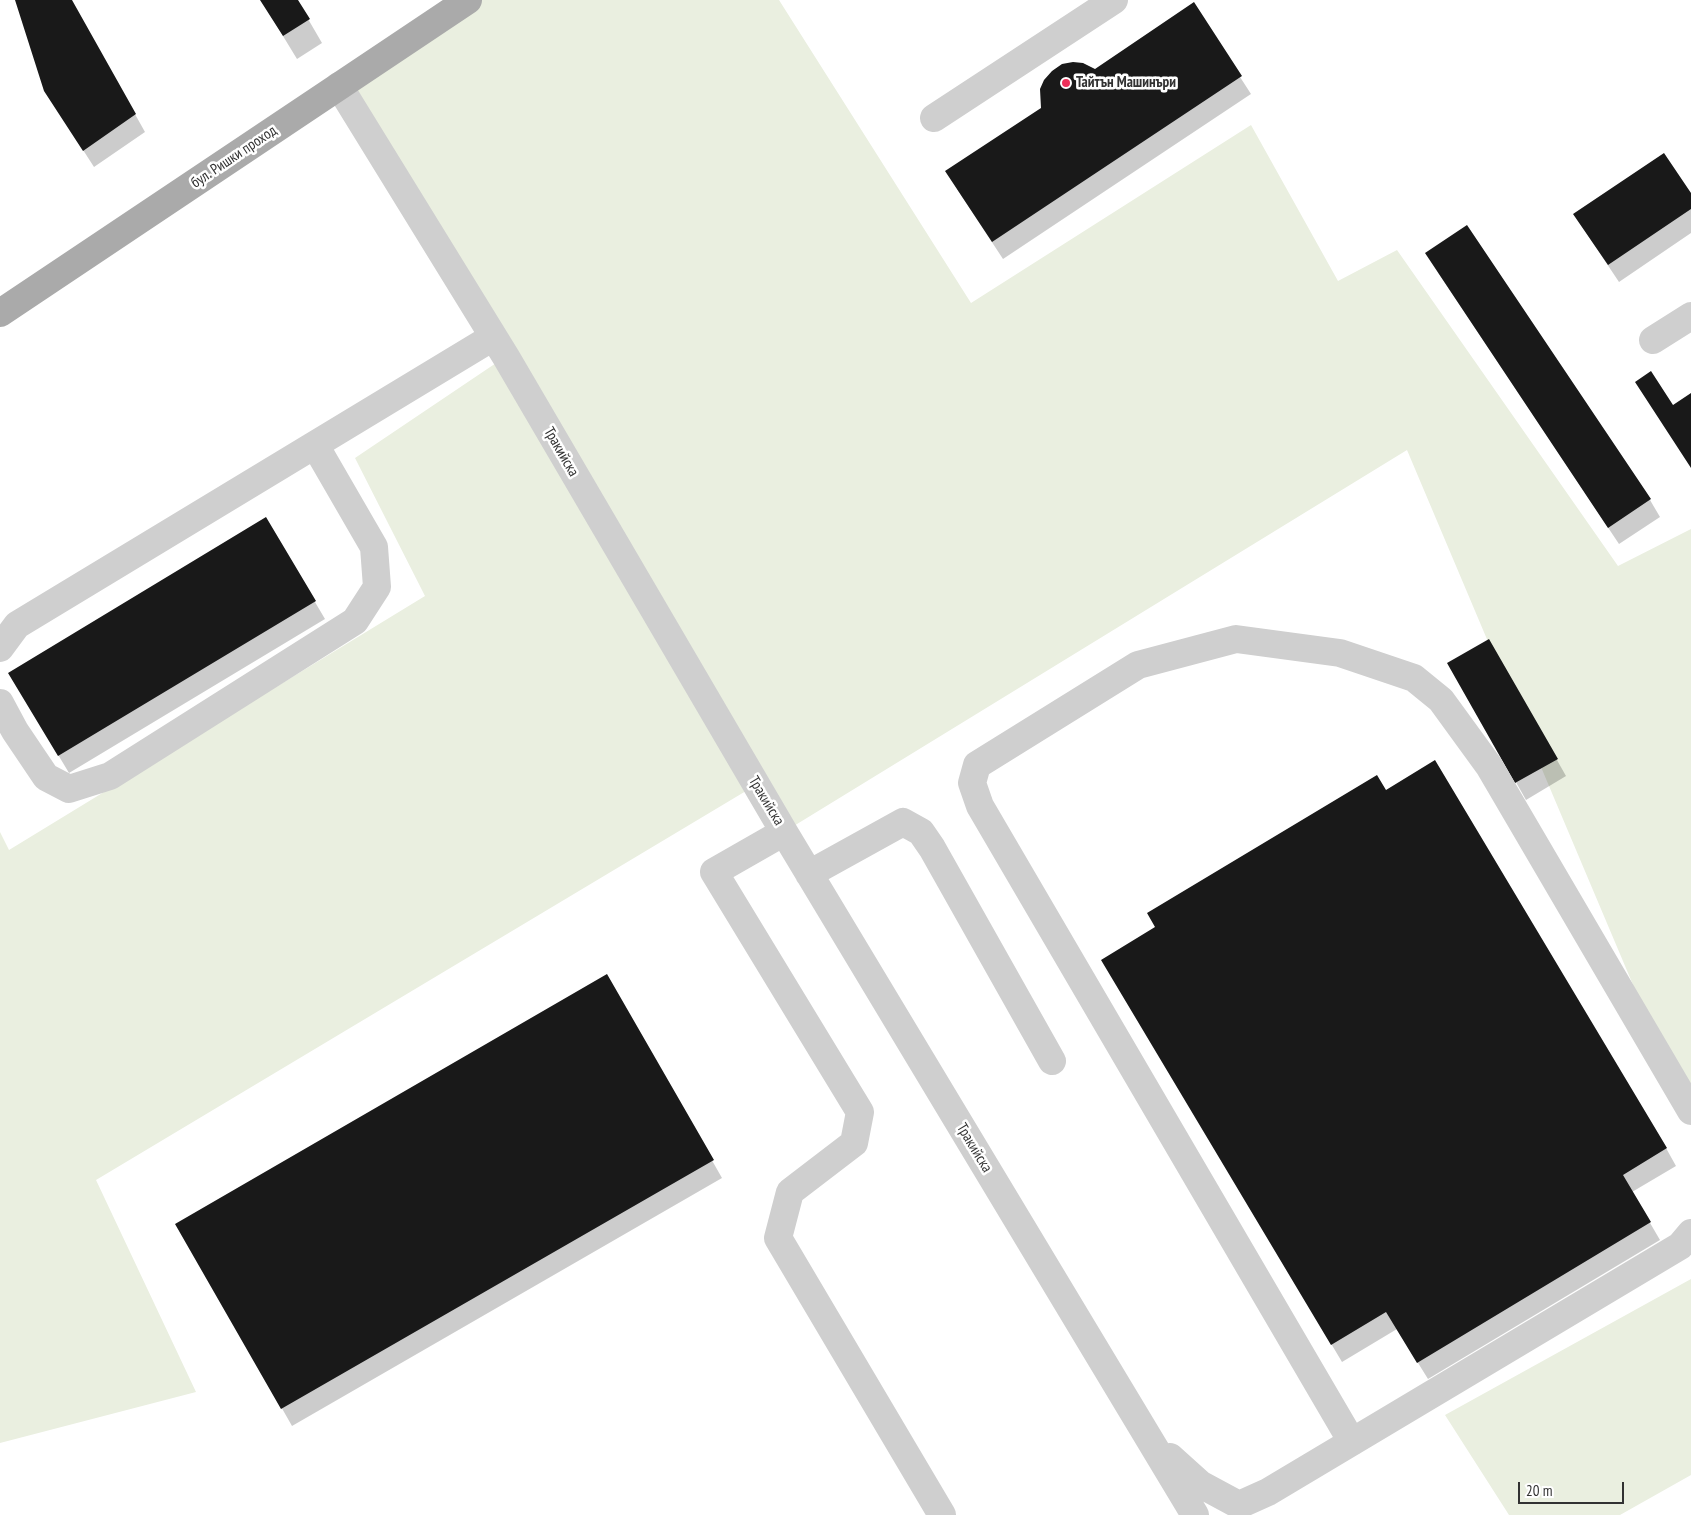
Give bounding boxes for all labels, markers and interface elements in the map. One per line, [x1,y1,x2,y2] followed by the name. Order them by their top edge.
[1076,74,1176,92] place label: Тайтън Машинъри
[1060,77,1072,89] marker: Тайтън Машинъри
[188,122,280,192] street label: бул. Ришки проход
[540,424,582,480] street label: Тракийска
[744,773,788,829] street label: Тракийска
[952,1120,996,1176] street label: Тракийска
[1521,1472,1627,1504] scale bar
[1526,1481,1552,1500] text: 20 m

